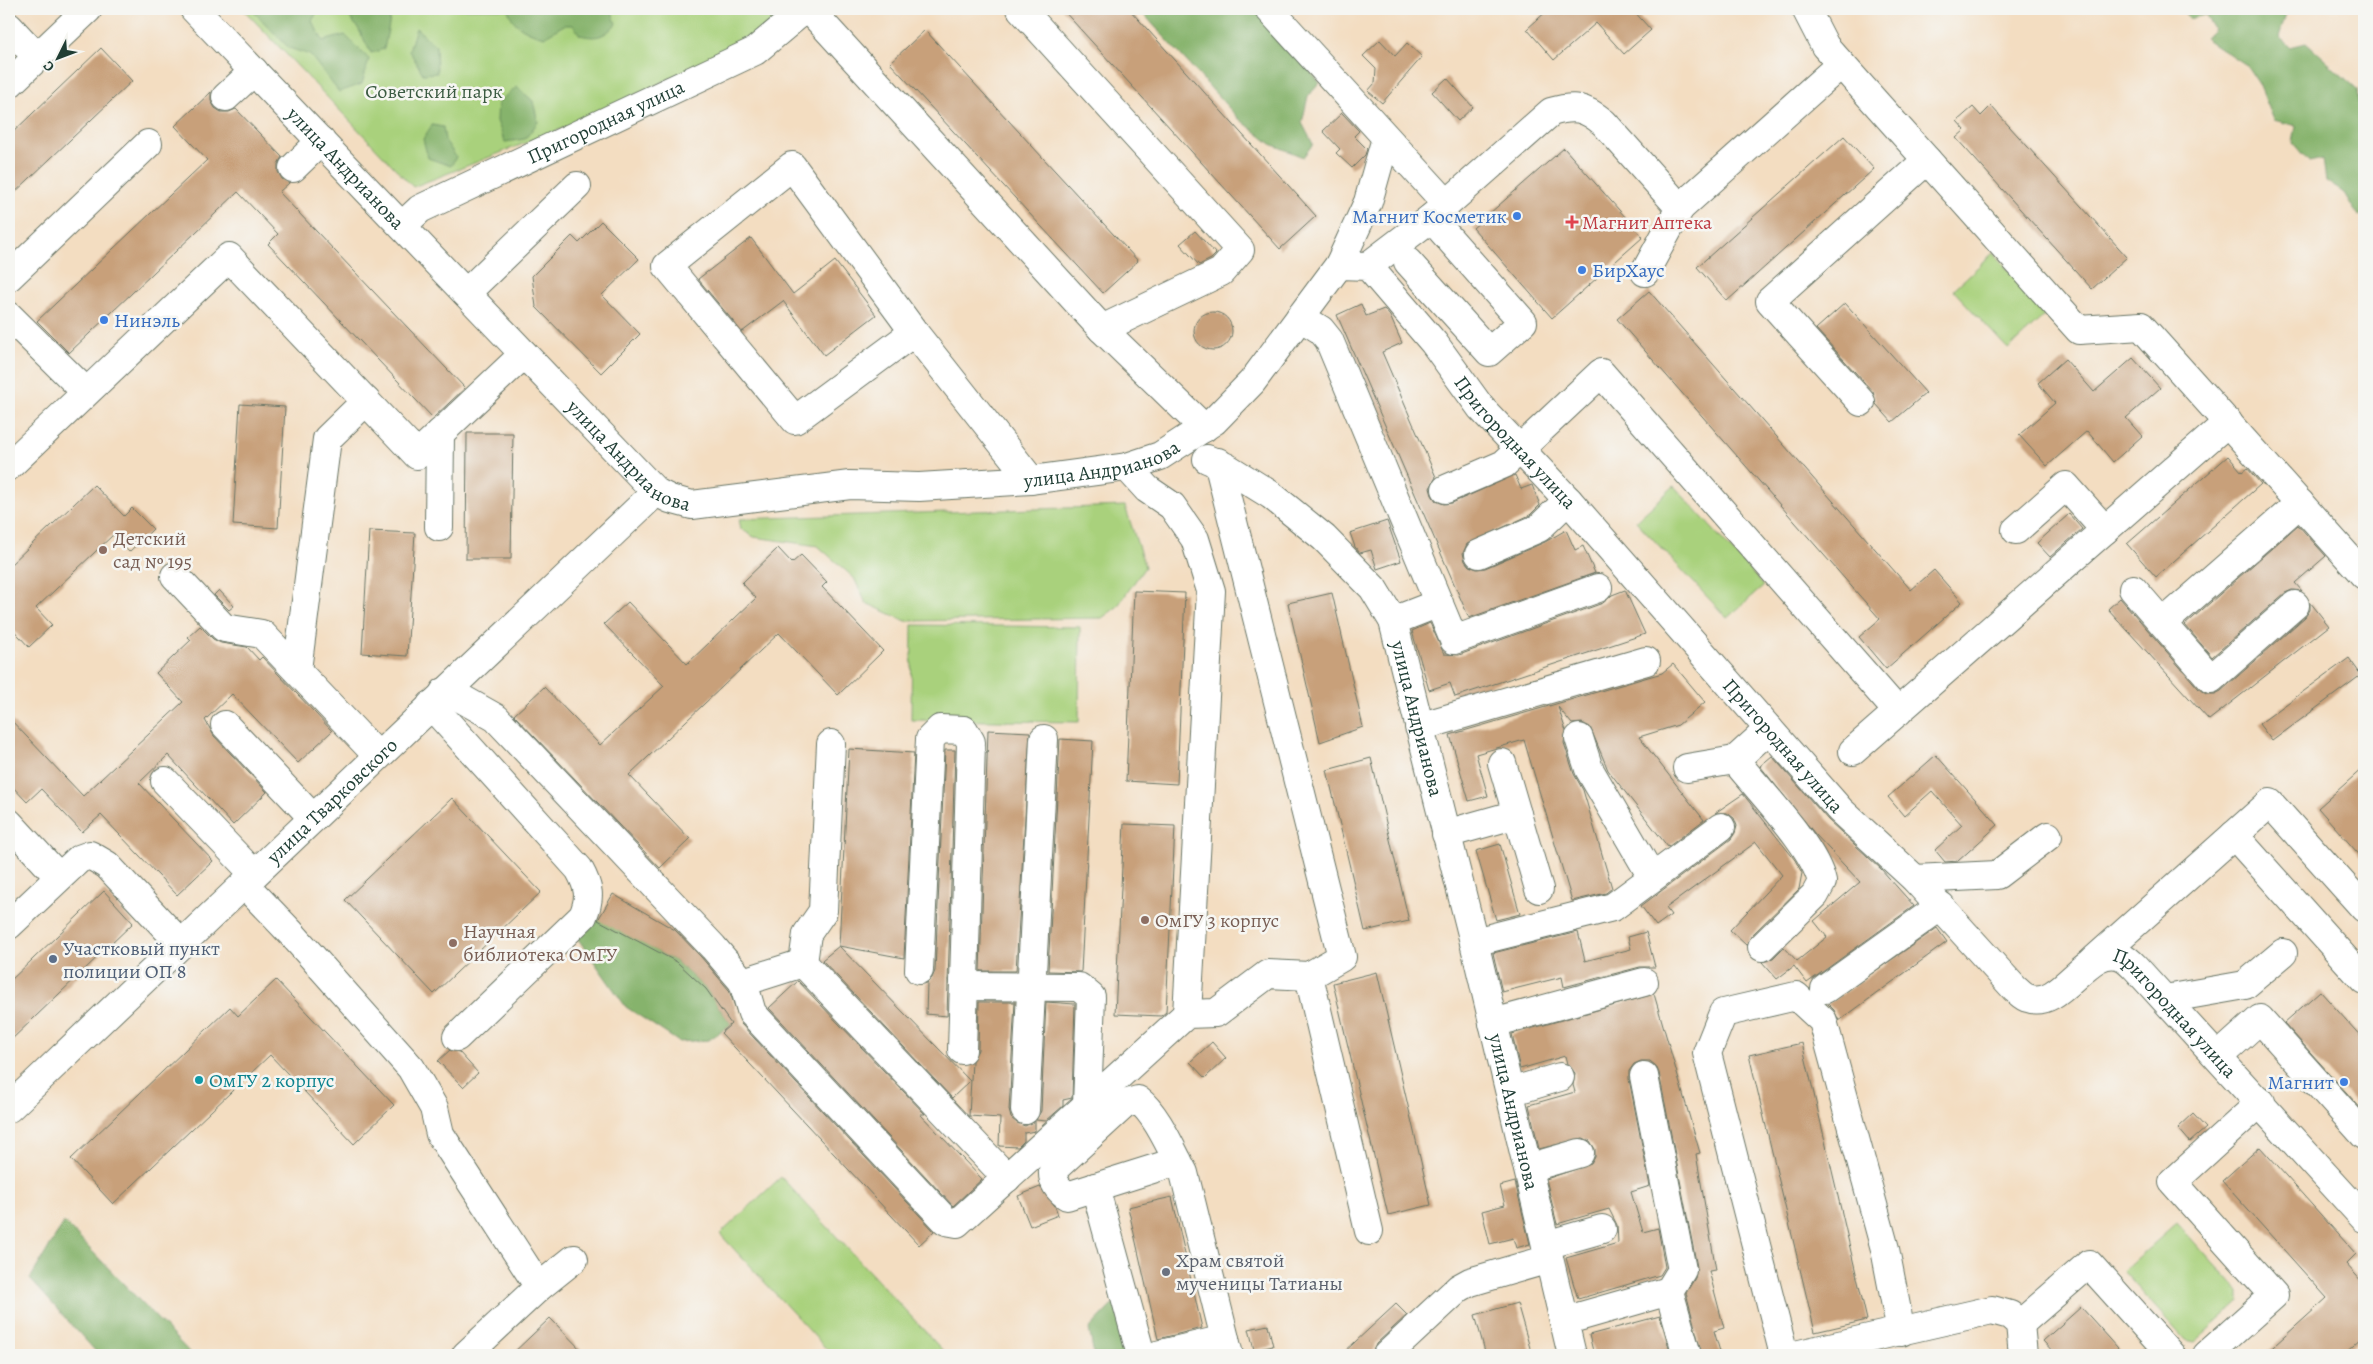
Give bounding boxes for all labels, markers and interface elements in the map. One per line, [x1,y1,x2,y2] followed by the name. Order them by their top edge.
[32,32,82,82] north arrow
[39,57,59,76] text: С
[523,72,689,170] street label: Пригородная улица
[365,78,503,105] park label: Советский парк
[280,100,412,236] street label: улица Андрианова
[1352,203,1507,230] place label: Магнит Косметик
[1582,209,1713,236] place label: Магнит Аптека
[1511,210,1523,222] marker: Магнит Косметик
[1566,216,1578,228] marker: Магнит Аптека
[1592,257,1665,284] place label: БирХаус
[1576,264,1588,276] marker: БирХаус
[114,307,180,334] place label: Нинэль
[98,314,110,326] marker: Нинэль
[1448,370,1583,515] street label: Пригородная улица
[560,393,694,518] street label: улица Андрианова
[1022,433,1186,494] street label: улица Андрианова
[113,525,192,575] place label: Детский сад № 195
[97,544,109,556] marker: Детский сад № 195
[1385,637,1450,800] street label: улица Андрианова
[1717,672,1851,819] street label: Пригородная улица
[260,732,403,870] street label: улица Тварковского
[1155,907,1279,934] place label: ОмГУ 3 корпус
[1139,914,1151,926] marker: ОмГУ 3 корпус
[463,918,618,968] place label: Научная библиотека ОмГУ
[63,935,220,985] place label: Участковый пункт полиции ОП 8
[447,937,459,949] marker: Научная библиотека ОмГУ
[2109,941,2244,1084] street label: Пригородная улица
[47,953,59,965] marker: Участковый пункт полиции ОП 8
[1482,1030,1546,1193] street label: улица Андрианова
[209,1067,334,1094] place label: ОмГУ 2 корпус
[2267,1069,2334,1096] place label: Магнит
[193,1074,205,1086] marker: ОмГУ 2 корпус
[2338,1076,2350,1088] marker: Магнит
[1176,1247,1343,1297] place label: Храм святой мученицы Татианы
[1160,1266,1172,1278] marker: Храм святой мученицы Татианы

